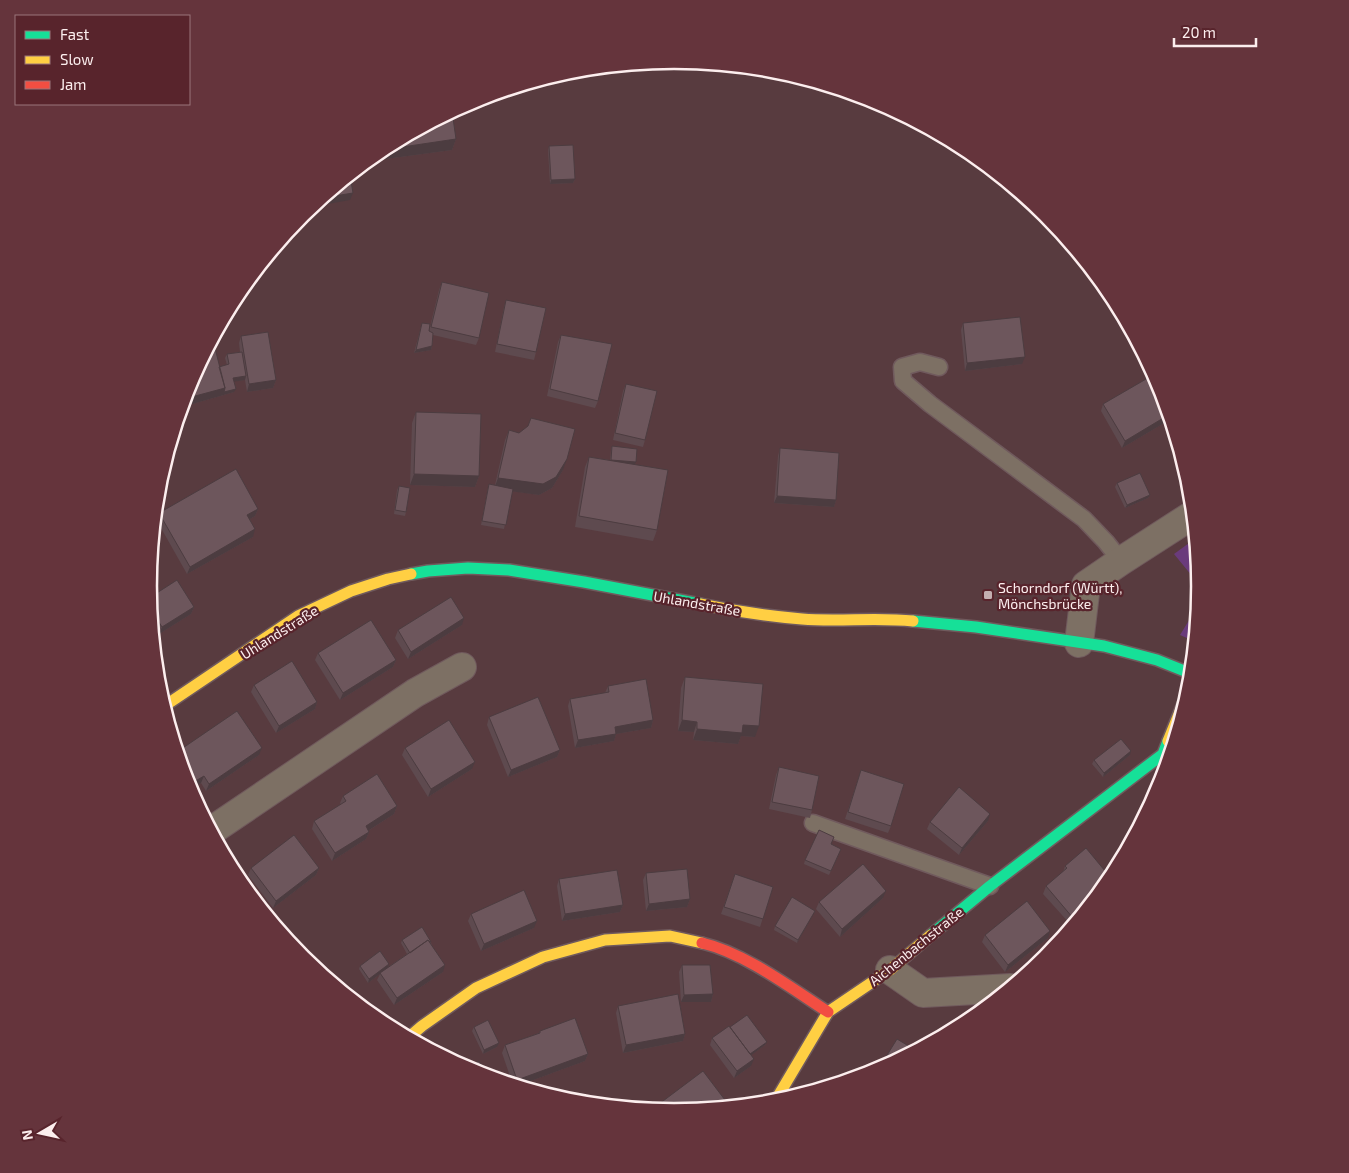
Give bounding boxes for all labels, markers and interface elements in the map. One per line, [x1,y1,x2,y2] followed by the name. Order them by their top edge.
[15,15,190,105] legend
[1174,15,1256,47] scale bar
[1182,23,1216,41] text: 20 m
[60,25,90,43] text: Fast
[60,50,94,68] text: Slow
[60,75,86,93] text: Jam
[998,579,1123,612] place label: Schorndorf (Württ), Mönchsbrücke
[652,587,742,619] street label: Uhlandstraße
[982,589,994,601] marker: Schorndorf (Württ), Mönchsbrücke
[237,601,321,663] street label: Uhlandstraße
[866,903,966,989] street label: Aichenbachstraße
[15,1108,65,1158] north arrow
[17,1129,36,1141] text: N

